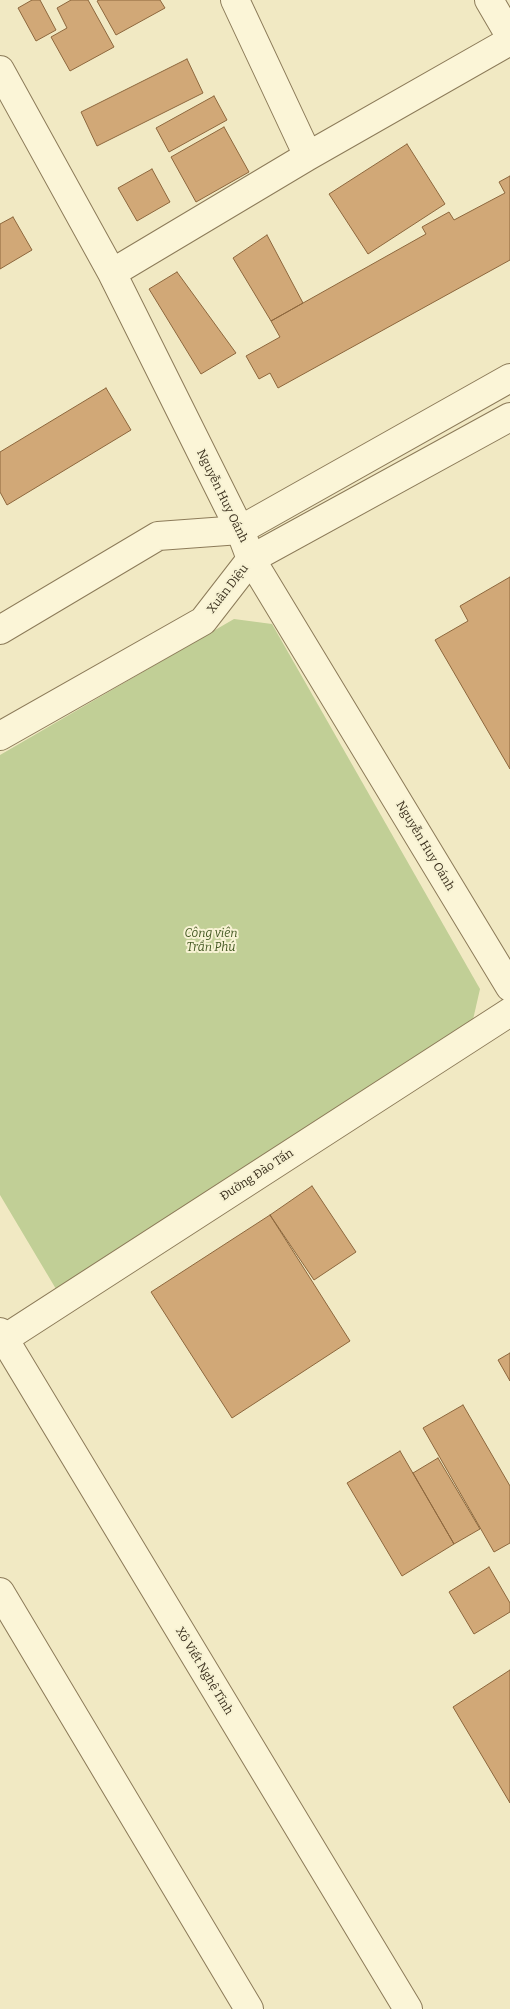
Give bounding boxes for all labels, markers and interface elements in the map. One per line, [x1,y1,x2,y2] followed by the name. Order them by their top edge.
[193,447,251,545] street label: Nguyễn Huy Oánh
[204,562,252,616] street label: Xuân Diệu
[393,799,457,893] street label: Nguyễn Huy Oánh
[185,927,237,955] park label: Công viên Trần Phú
[218,1146,296,1204] street label: Đường Đào Tấn
[172,1625,236,1717] street label: Xô Viết Nghệ Tĩnh

